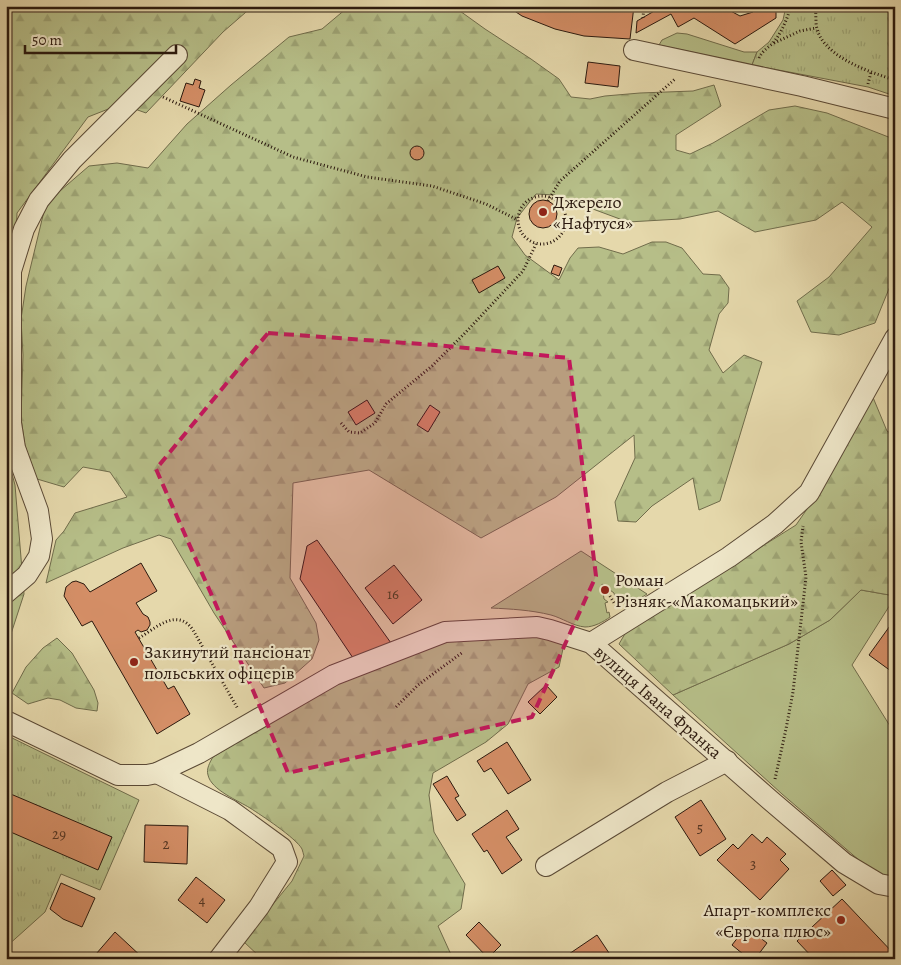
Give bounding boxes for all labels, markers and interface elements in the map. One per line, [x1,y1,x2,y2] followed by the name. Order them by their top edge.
[25,22,176,54] scale bar
[32,30,62,50] text: 50 m
[553,190,633,235] place label: Джерело «Нафтуся»
[537,206,549,218] marker: Джерело «Нафтуся»
[615,568,798,613] place label: Роман Різняк-«Макомацький»
[387,584,399,604] house number: 16
[599,584,611,596] marker: Роман Різняк-«Макомацький»
[144,640,311,685] place label: Закинутий пансіонат польських офіцерів
[589,640,728,765] street label: вулиця Івана Франка
[128,656,140,668] marker: Закинутий пансіонат польських офіцерів
[697,818,703,838] house number: 5
[52,824,66,844] house number: 29
[162,834,170,854] house number: 2
[750,854,756,874] house number: 3
[199,890,206,910] house number: 4
[703,898,831,943] place label: Апарт-комплекс «Європа плюс»
[835,914,847,926] marker: Апарт-комплекс «Європа плюс»

